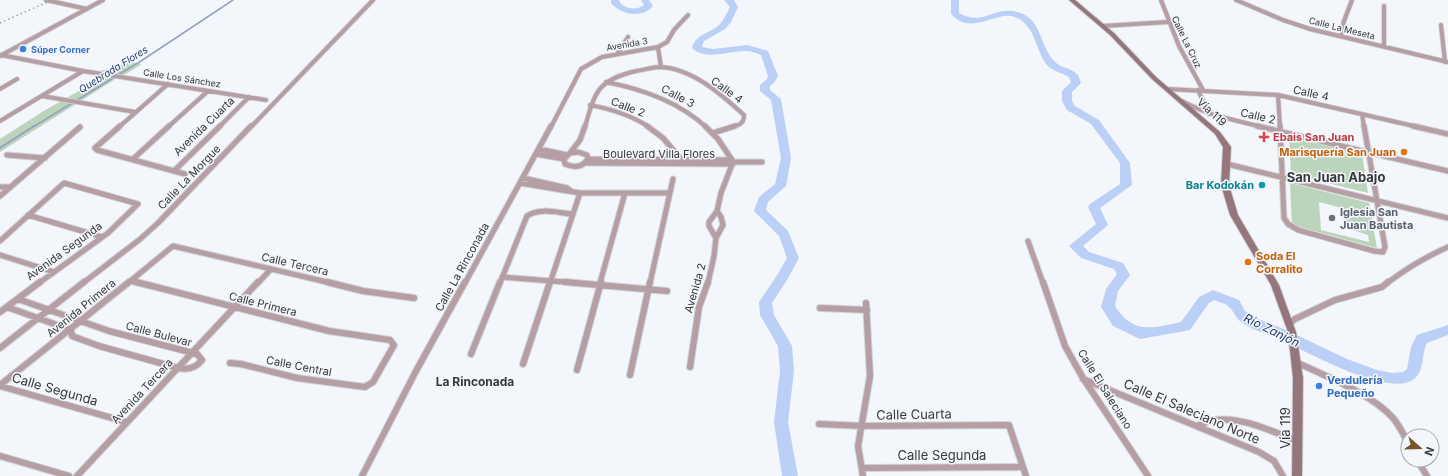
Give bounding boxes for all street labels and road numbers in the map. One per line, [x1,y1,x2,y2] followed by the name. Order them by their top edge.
[1170,14,1204,70] street label: Calle La Cruz
[1308,14,1376,42] street label: Calle La Meseta
[605,35,649,53] street label: Avenida 3
[143,66,222,90] street label: Calle Los Sánchez
[708,74,746,106] street label: Calle 4
[659,81,697,111] street label: Calle 3
[1292,82,1330,104] street label: Calle 4
[171,93,237,159] street label: Avenida Cuarta
[609,94,647,120] street label: Calle 2
[1194,95,1230,129] street label: Vía 119
[1239,105,1277,127] street label: Calle 2
[155,142,223,212] street label: Calle La Morgue
[603,147,715,161] street label: Boulevard Villa Flores
[23,219,105,283] street label: Avenida Segunda
[432,220,492,314] street label: Calle La Rinconada
[260,249,330,279] street label: Calle Tercera
[681,262,709,314] street label: Avenida 2
[44,276,118,340] street label: Avenida Primera
[228,289,298,319] street label: Calle Primera
[124,318,194,350] street label: Calle Bulevar
[1075,346,1136,432] street label: Calle El Saleciano
[265,353,333,379] street label: Calle Central
[108,355,176,427] street label: Avenida Tercera
[10,369,100,409] street label: Calle Segunda
[1121,375,1263,447] street label: Calle El Saleciano Norte
[876,405,952,423] street label: Calle Cuarta
[1277,407,1293,449] street label: Vía 119
[898,447,986,463] street label: Calle Segunda

